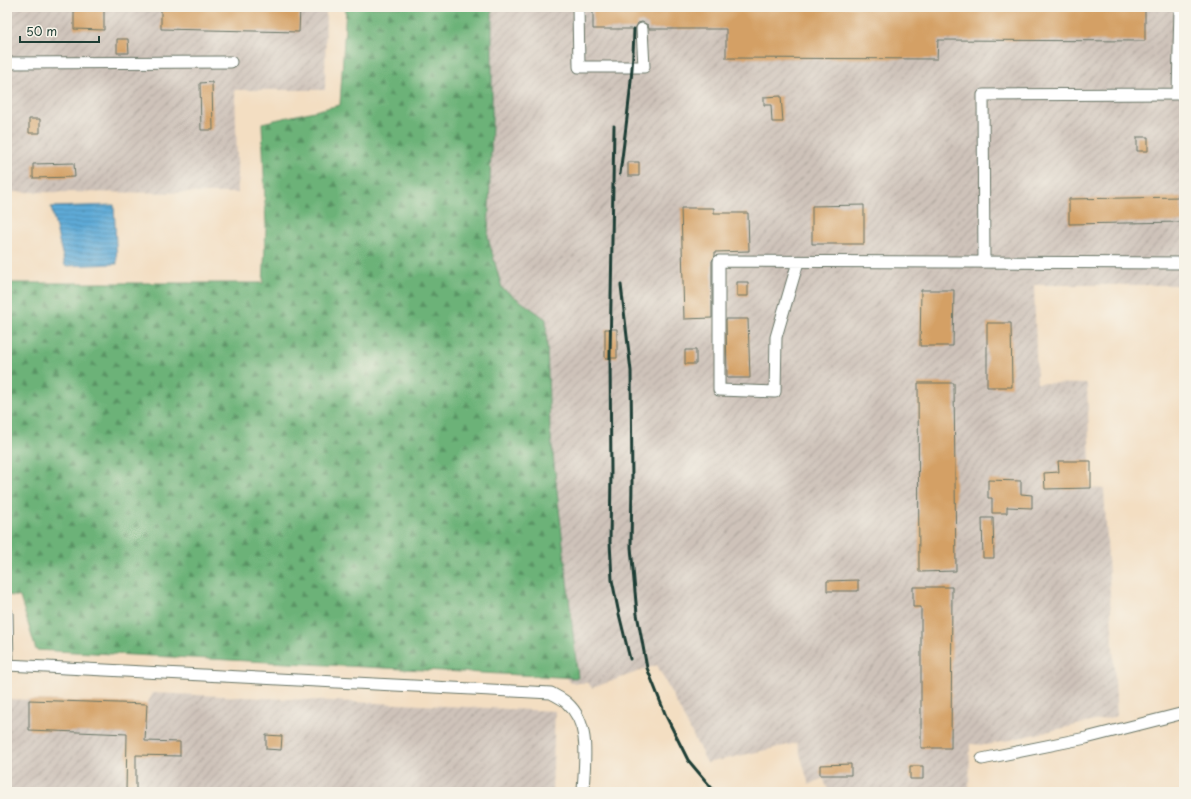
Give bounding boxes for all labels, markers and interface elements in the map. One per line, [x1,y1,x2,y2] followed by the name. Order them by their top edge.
[20,18,99,44] scale bar
[26,22,57,40] text: 50 m

